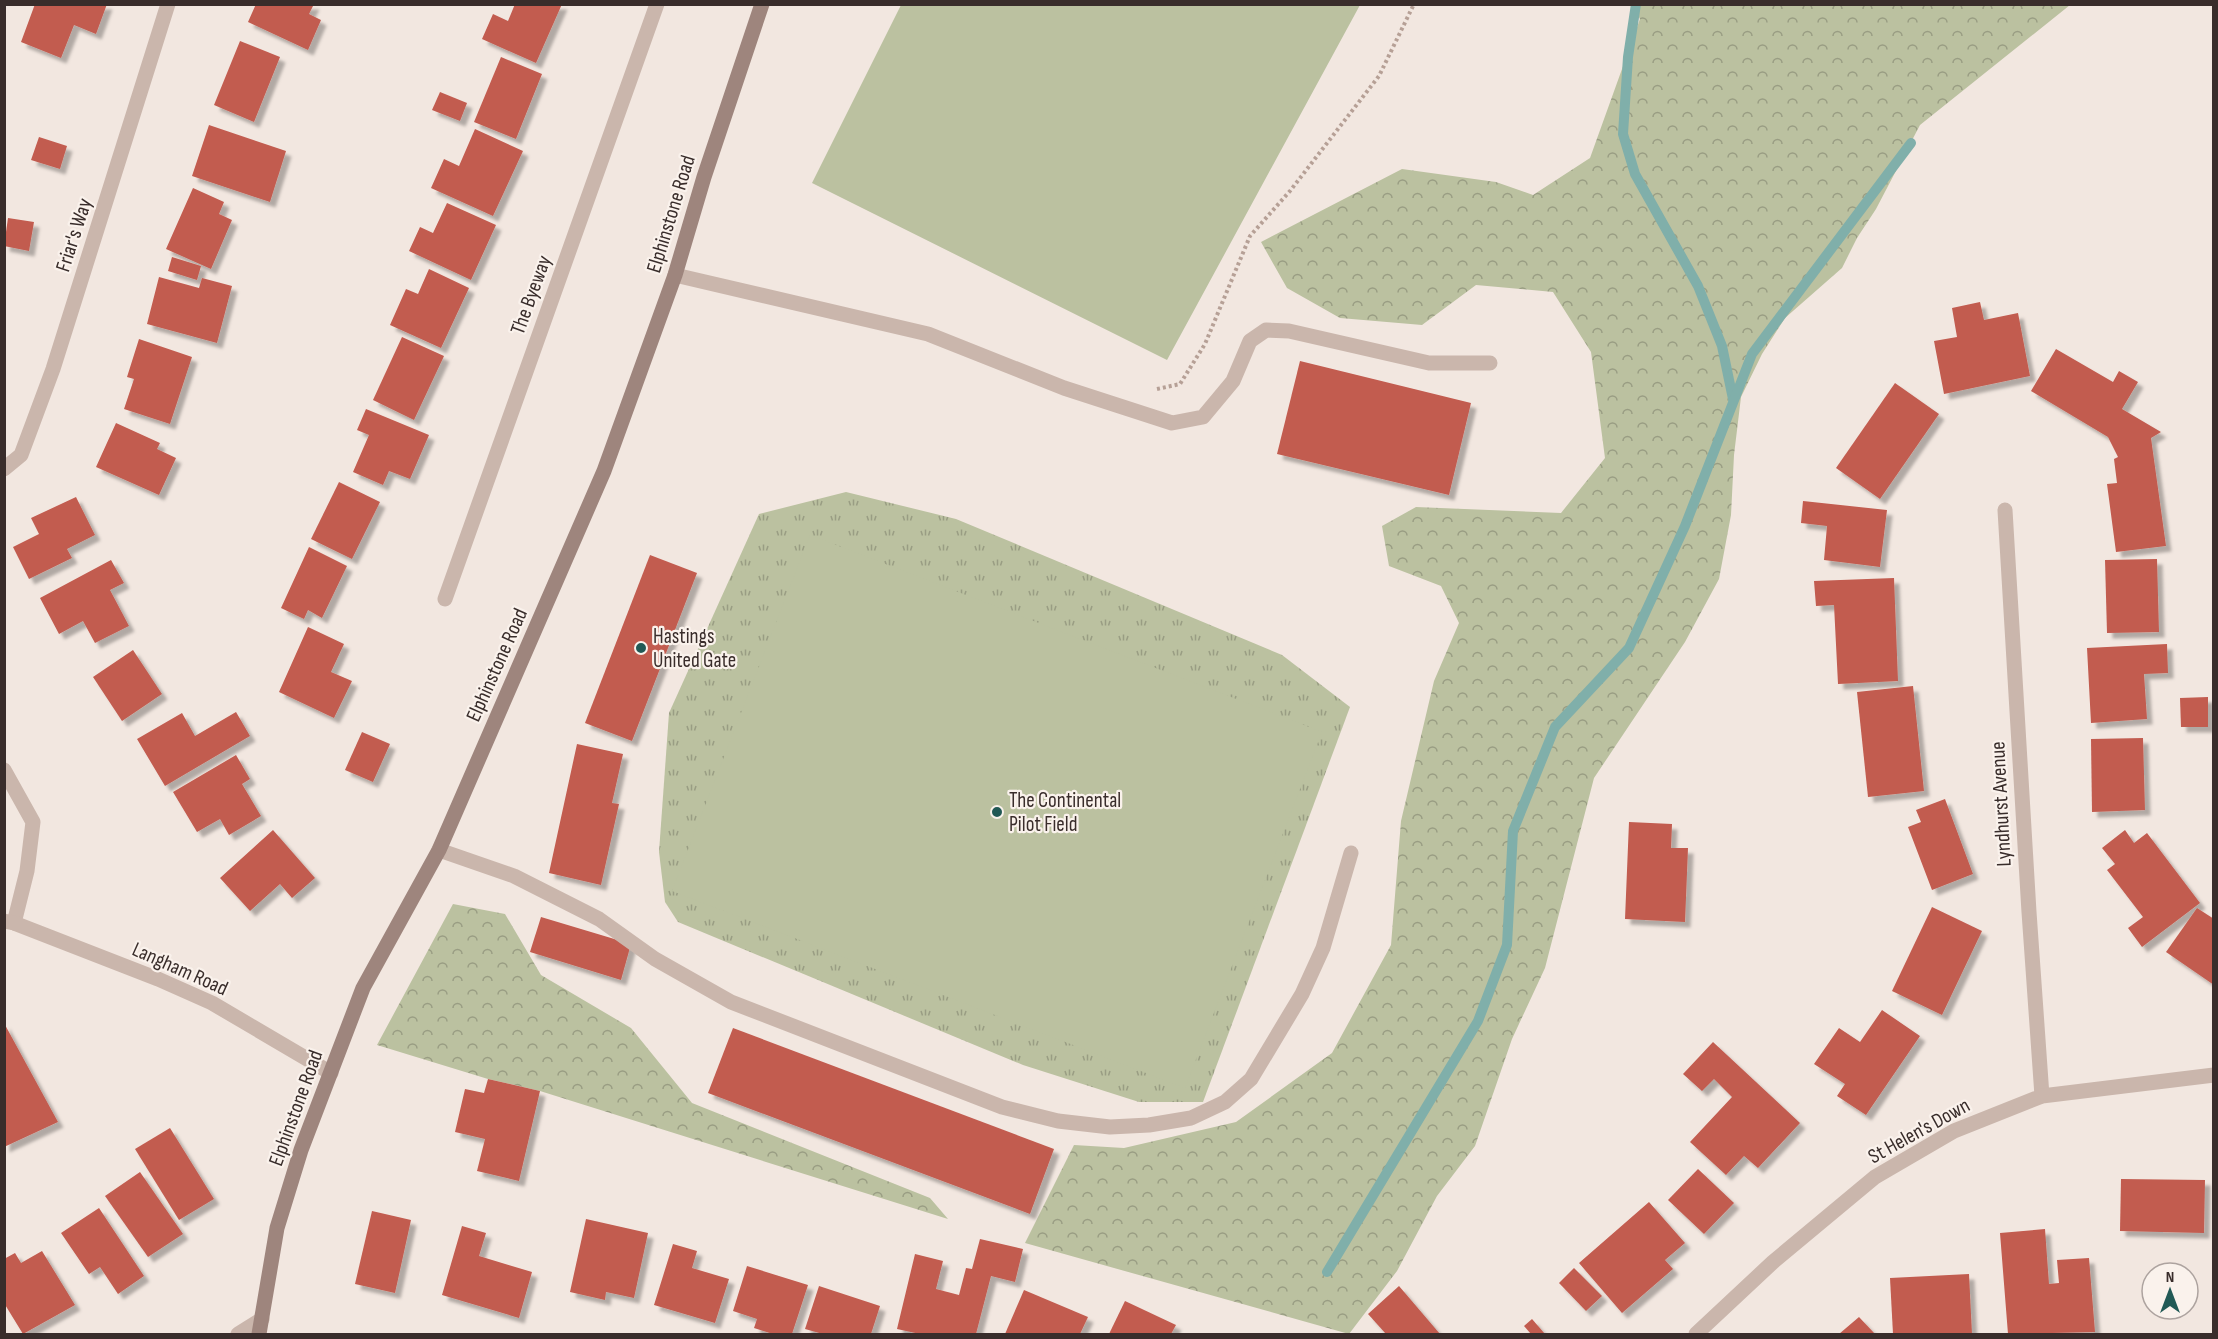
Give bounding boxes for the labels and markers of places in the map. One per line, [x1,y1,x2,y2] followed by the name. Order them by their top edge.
[653,624,736,673] place label: Hastings United Gate
[634,641,648,655] marker: Hastings United Gate
[1009,788,1121,837] place label: The Continental Pilot Field
[990,805,1004,819] marker: The Continental Pilot Field

